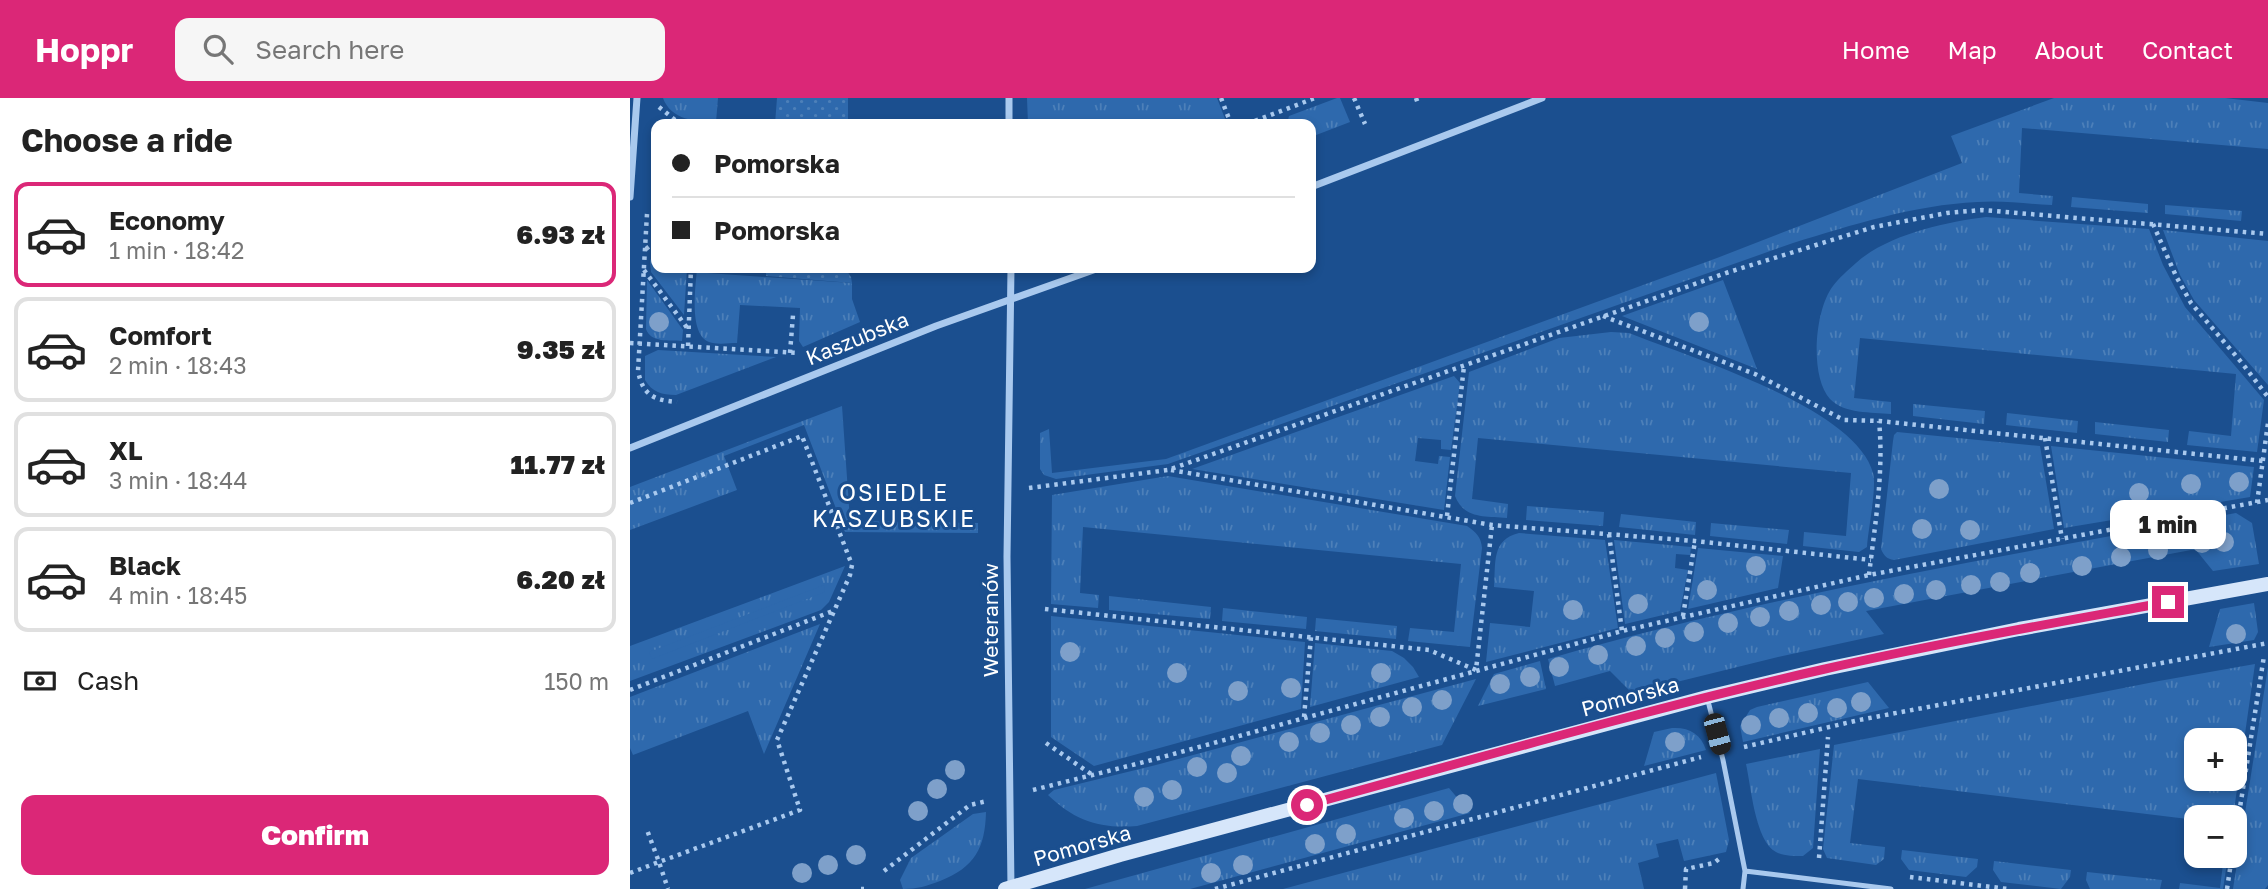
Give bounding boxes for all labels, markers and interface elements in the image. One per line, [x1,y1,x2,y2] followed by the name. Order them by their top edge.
[175,18,665,81] search box
[35,30,133,69] text: Hoppr
[199,30,237,68] icon: search
[255,34,404,65] text: Search here
[1842,35,1910,64] text: Home
[1948,35,1997,64] text: Map
[2035,35,2104,64] text: About
[2142,35,2233,64] text: Contact
[21,121,233,159] text: Choose a ride
[714,148,840,179] text: Pomorska
[25,203,88,266] icon: car
[109,205,225,236] text: Economy
[714,215,840,246] text: Pomorska
[516,219,605,250] text: 6.93 zł
[109,236,244,264] text: 1 min · 18:42
[802,306,912,370] street label: Kaszubska
[25,318,88,381] icon: car
[109,320,212,351] text: Comfort
[517,334,605,365] text: 9.35 zł
[109,351,247,379] text: 2 min · 18:43
[25,433,88,496] icon: car
[109,435,143,466] text: XL
[510,449,605,480] text: 11.77 zł
[109,466,247,494] text: 3 min · 18:44
[812,478,976,532] district label: OSIEDLE KASZUBSKIE
[2110,500,2226,550] callout: 1 min
[2139,510,2197,538] text: 1 min
[25,548,88,611] icon: car
[109,550,181,581] text: Black
[977,563,1003,677] street label: Weteranów
[516,564,605,595] text: 6.20 zł
[109,581,247,609] text: 4 min · 18:45
[2152,586,2184,618] route end
[21,662,59,700] icon: cash
[77,665,139,696] text: Cash
[544,667,609,695] text: 150 m
[1578,670,1682,722] street label: Pomorska
[1702,711,1733,757] car
[2184,728,2247,868] map controls
[2184,728,2247,791] button: +
[1291,789,1323,821] route start
[21,795,609,875] button: Confirm
[2184,805,2247,868] button: −
[1030,819,1134,871] street label: Pomorska

